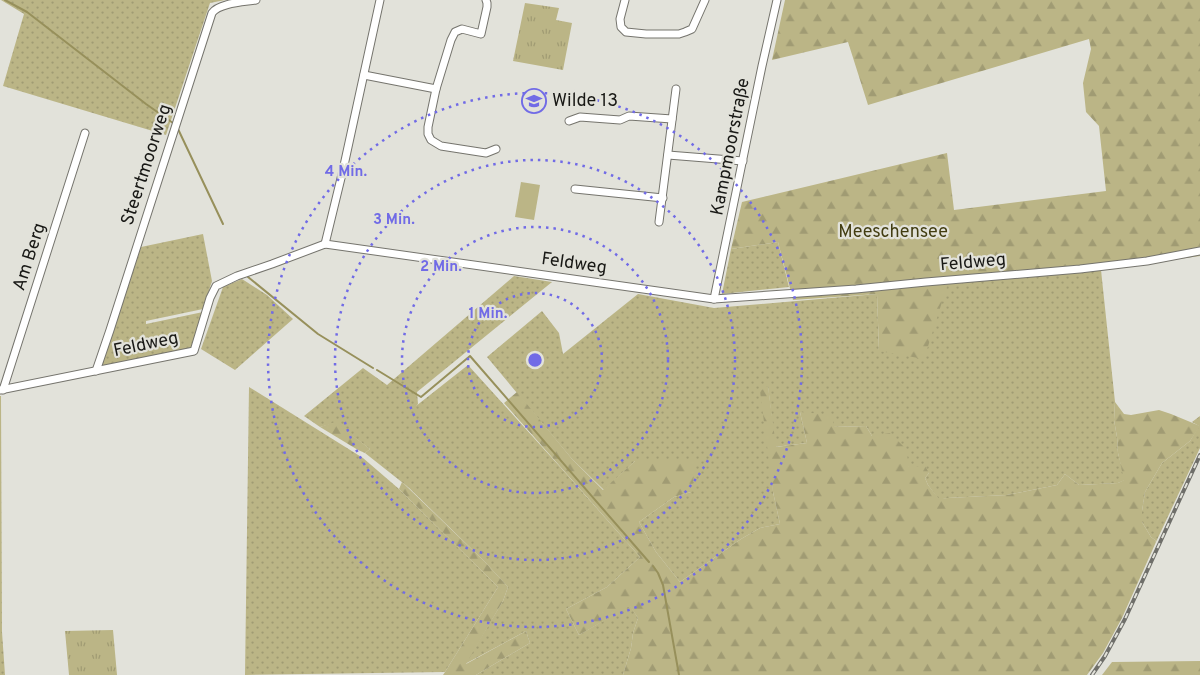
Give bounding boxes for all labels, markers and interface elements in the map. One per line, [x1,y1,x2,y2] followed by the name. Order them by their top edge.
[706,76,756,218] street label: Kampmoorstraße
[521,88,547,114] school or university icon: Wilde 13
[552,90,618,113] place label: Wilde 13
[117,101,177,229] street label: Steertmoorweg
[325,163,368,182] text: 4 Min.
[373,211,415,230] text: 3 Min.
[8,220,52,294] street label: Am Berg
[838,221,948,244] park label: Meeschensee
[540,248,608,280] street label: Feldweg
[939,249,1007,277] street label: Feldweg
[420,258,462,277] text: 2 Min.
[469,305,508,324] text: 1 Min.
[111,327,181,363] street label: Feldweg
[526,351,544,369] centre of rings

